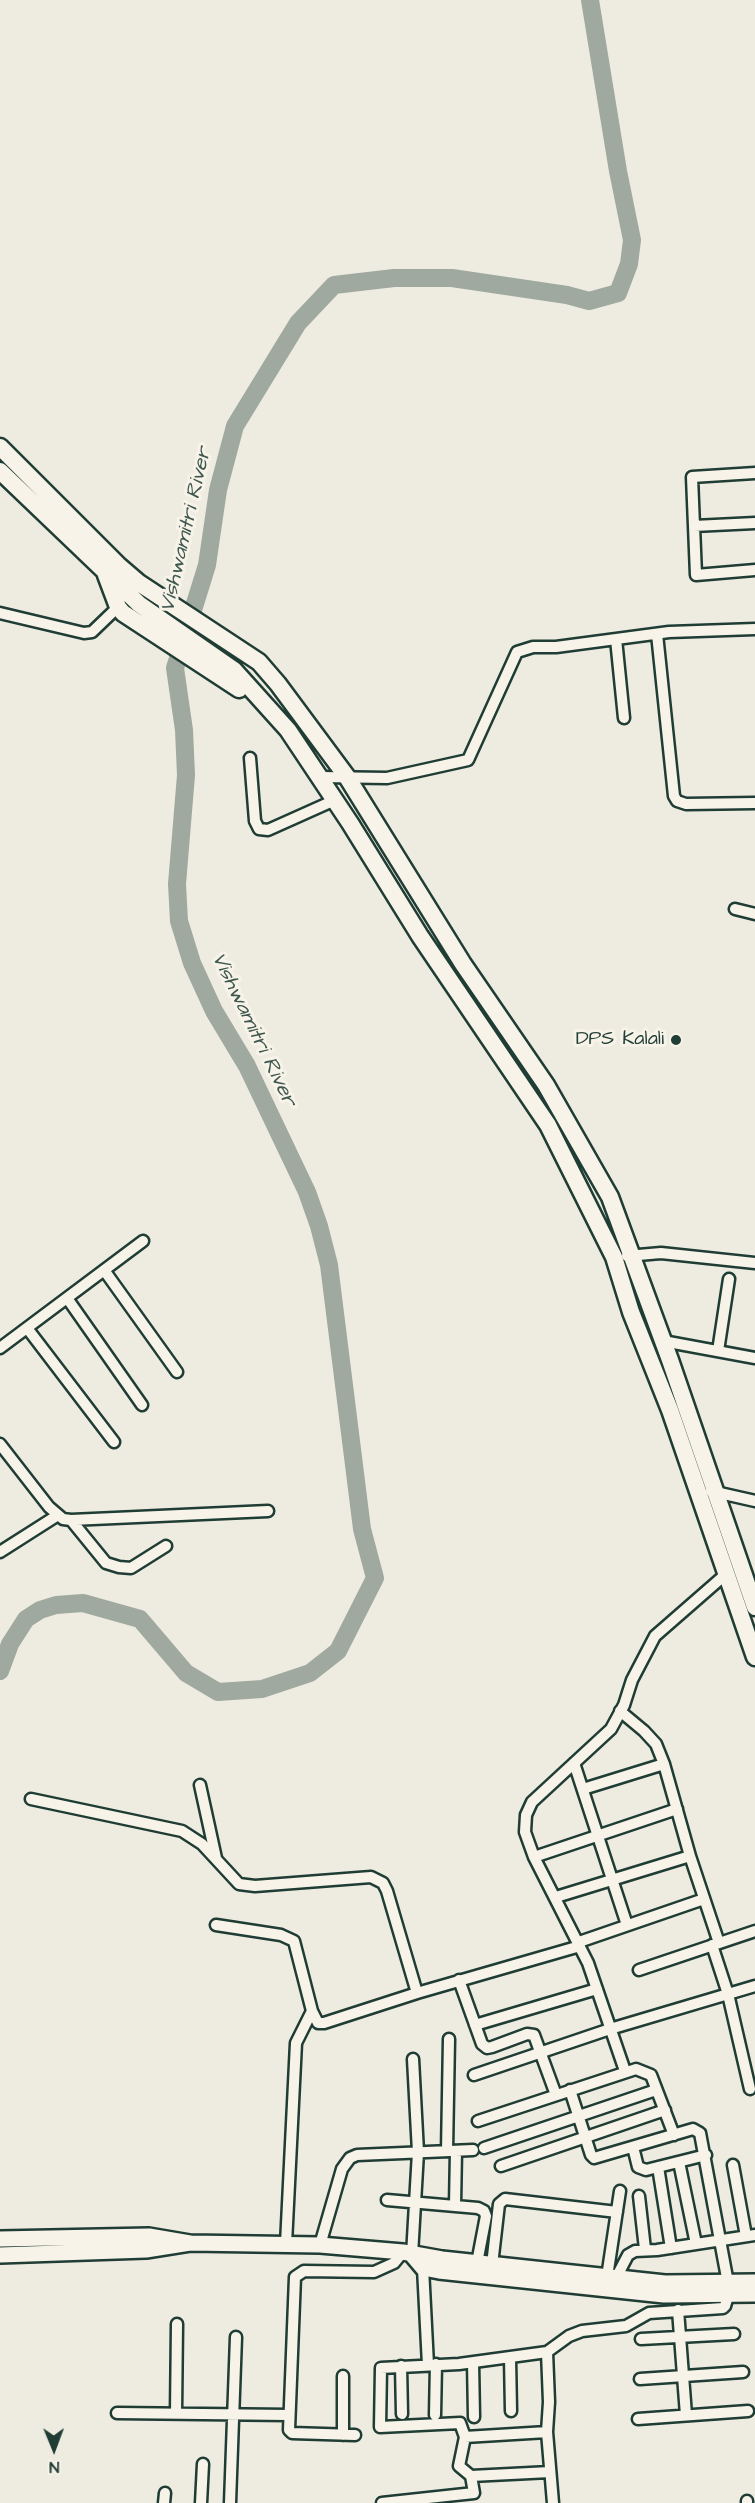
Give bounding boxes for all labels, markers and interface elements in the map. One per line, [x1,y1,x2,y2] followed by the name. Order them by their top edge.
[156,445,218,615] water label: Vishwamitri River
[205,949,301,1111] water label: Vishwamitri River
[576,1028,664,1052] place label: DPS Kalali
[669,1033,683,1047] marker: DPS Kalali
[24,2419,84,2479] north arrow
[49,2456,60,2478] text: N

